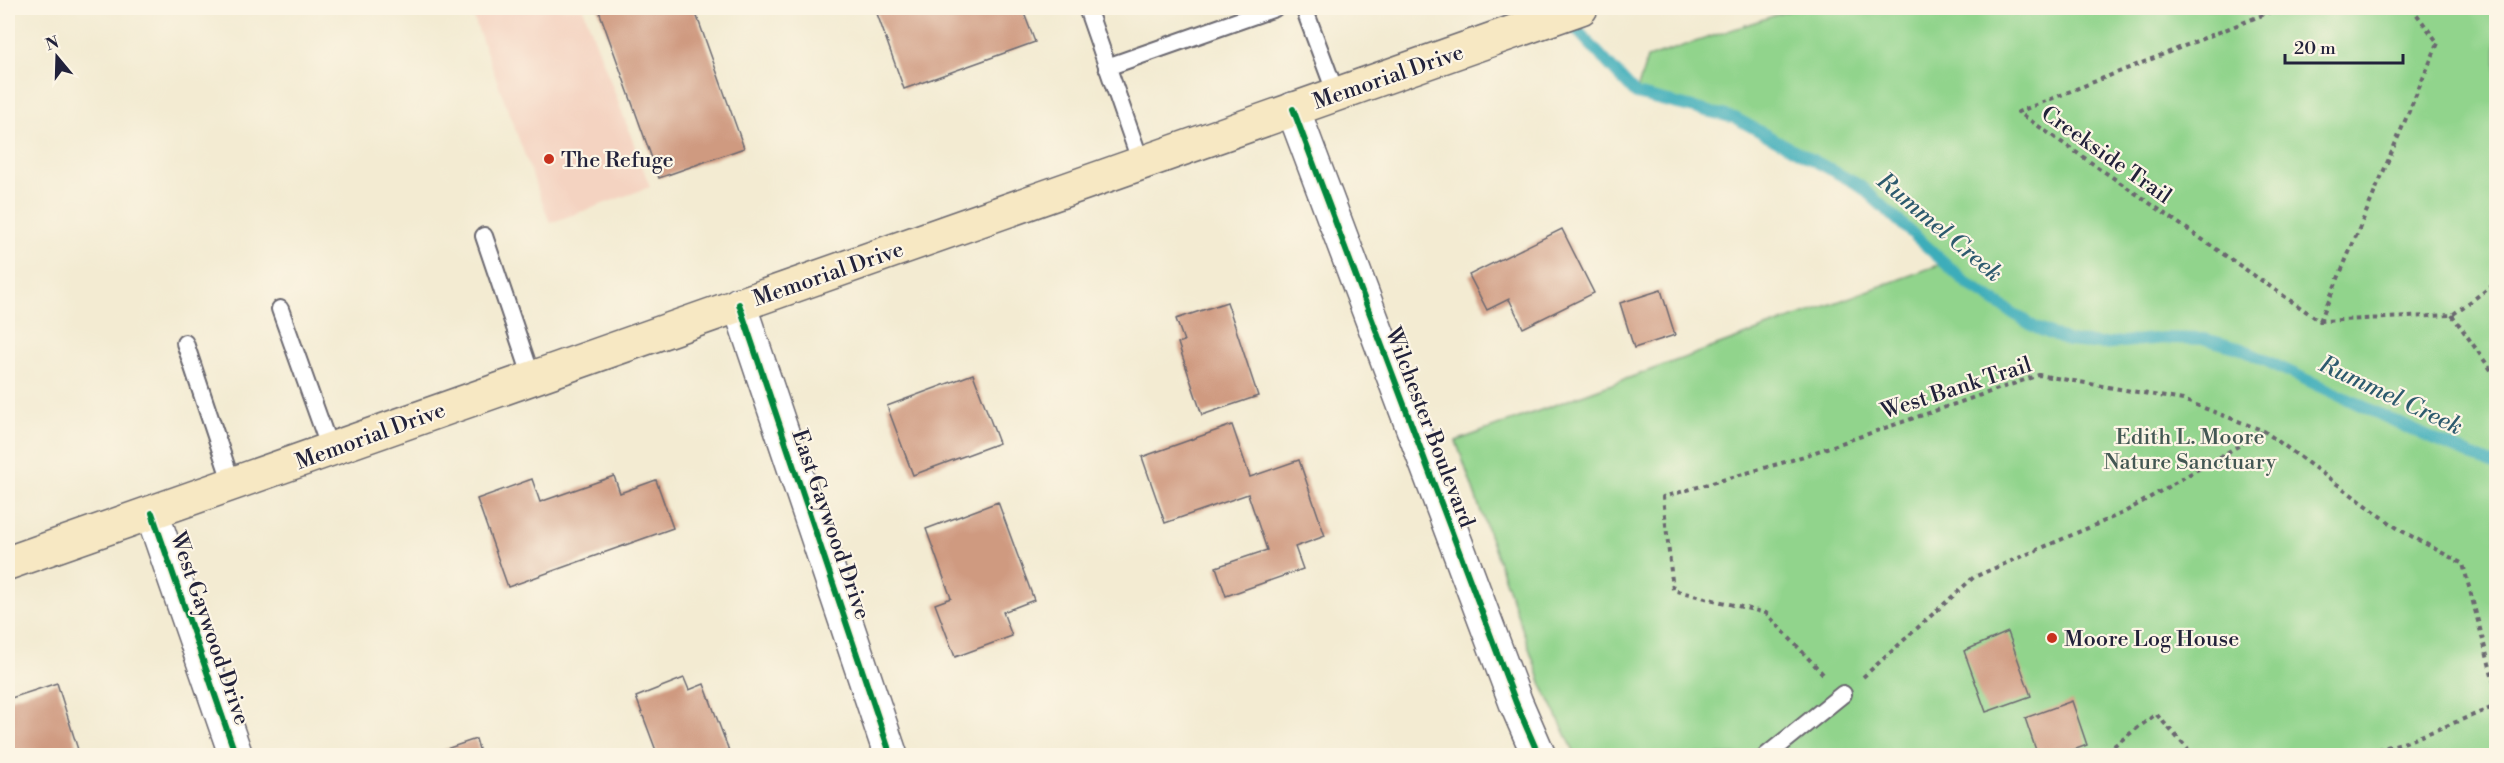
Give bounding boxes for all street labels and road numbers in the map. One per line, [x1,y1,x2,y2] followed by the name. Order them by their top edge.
[1310,39,1467,116] street label: Memorial Drive
[2036,100,2177,210] street label: Creekside Trail
[750,236,907,313] street label: Memorial Drive
[1379,323,1480,532] street label: Wilchester Boulevard
[1877,351,2035,426] street label: West Bank Trail
[292,397,449,476] street label: Memorial Drive
[785,426,876,623] street label: East Gaywood Drive
[164,527,255,729] street label: West Gaywood Drive

